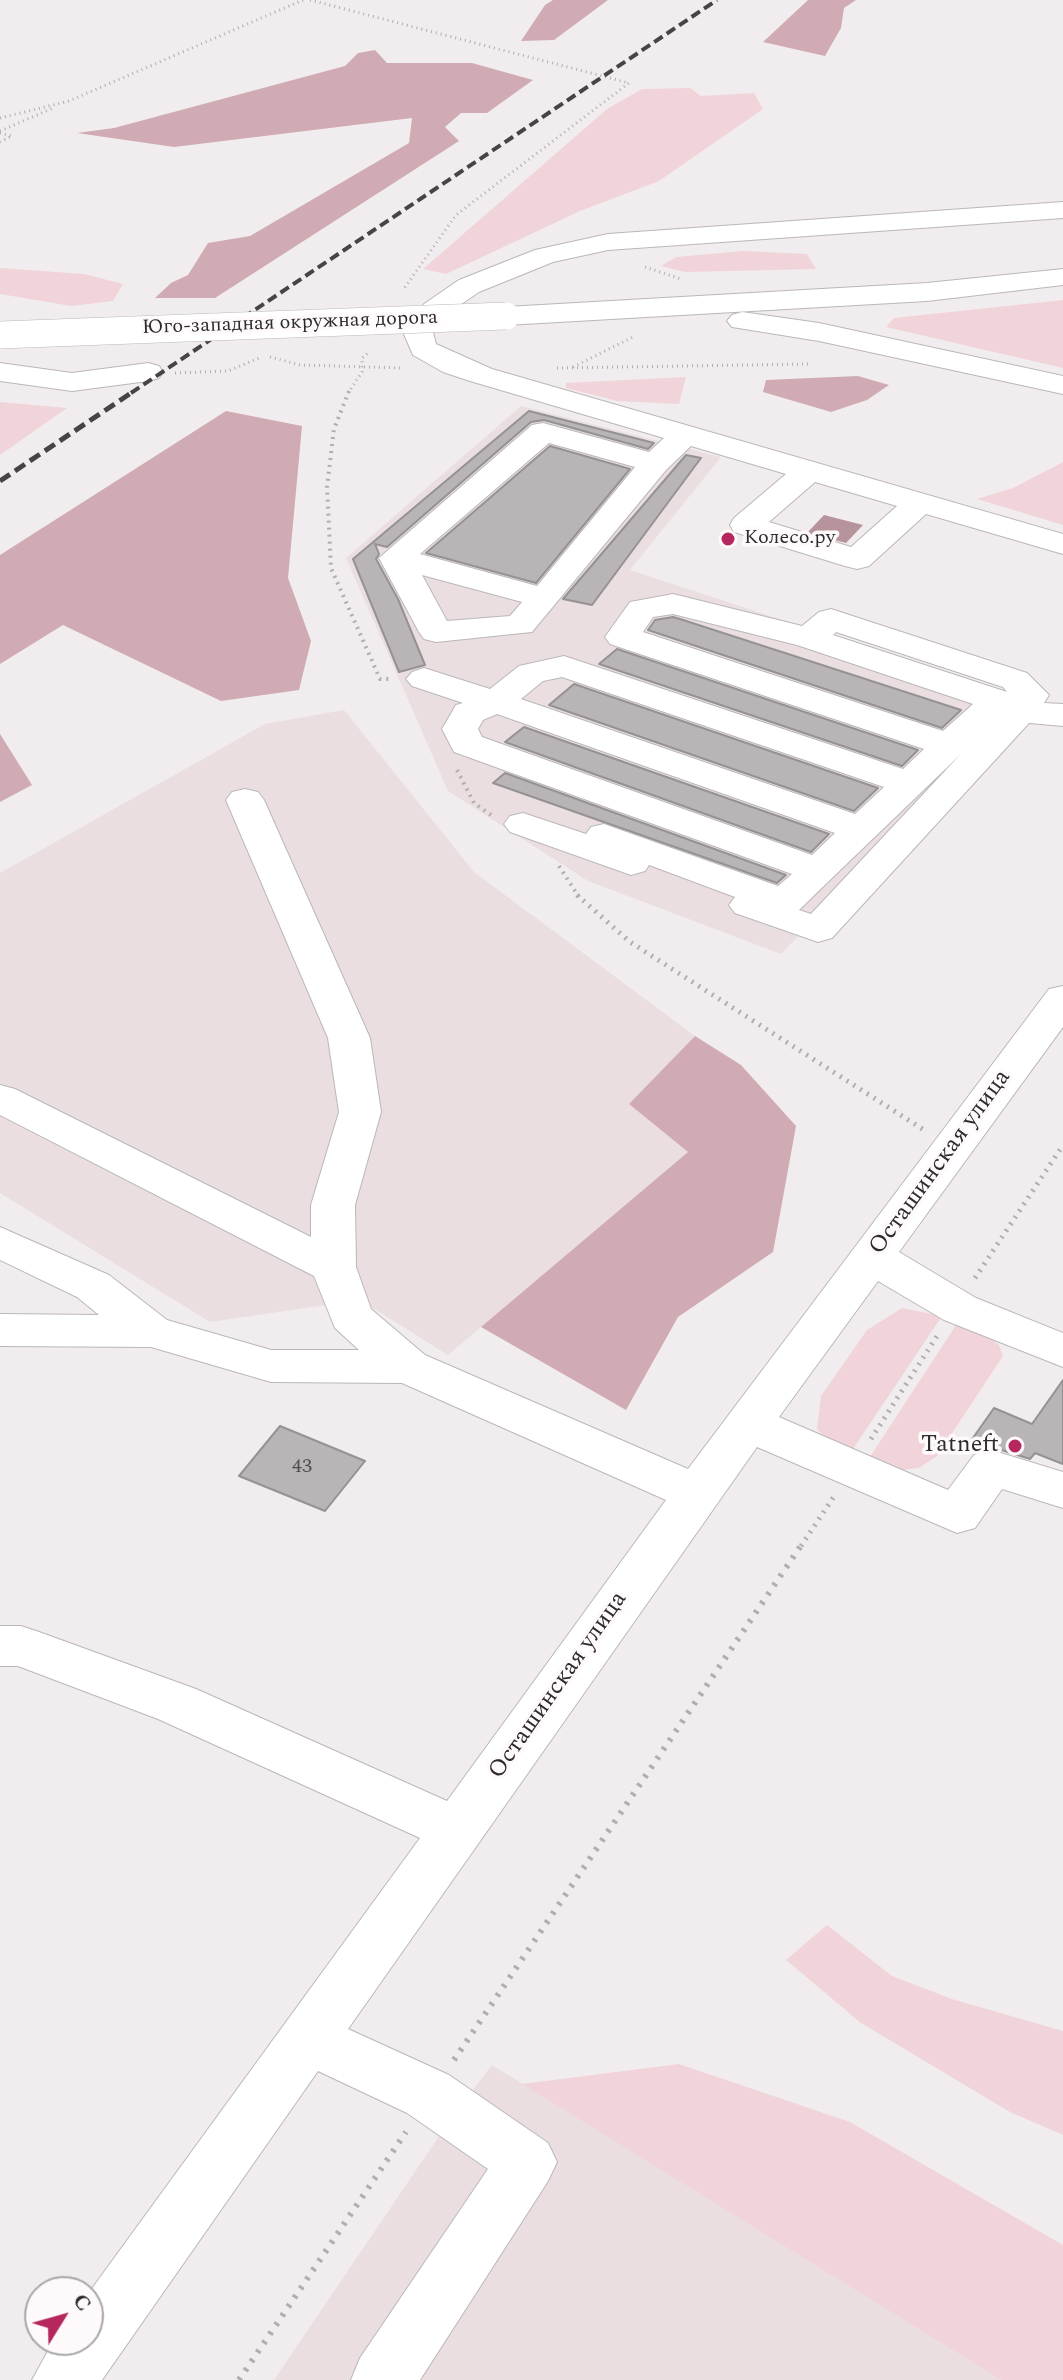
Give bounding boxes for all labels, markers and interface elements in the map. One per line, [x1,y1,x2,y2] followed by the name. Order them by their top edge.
[142,307,438,341] street label: Юго-западная окружная дорога
[744,527,835,551] place label: Колесо.ру
[719,530,737,548] marker: Колесо.ру
[864,1065,1018,1261] street label: Осташинская улица
[921,1432,999,1460] place label: Tatneft
[1006,1437,1024,1455] marker: Tatneft
[292,1456,312,1480] house number: 43
[484,1587,634,1785] street label: Осташинская улица
[24,2276,104,2356] north arrow
[64,2286,100,2319] text: С

